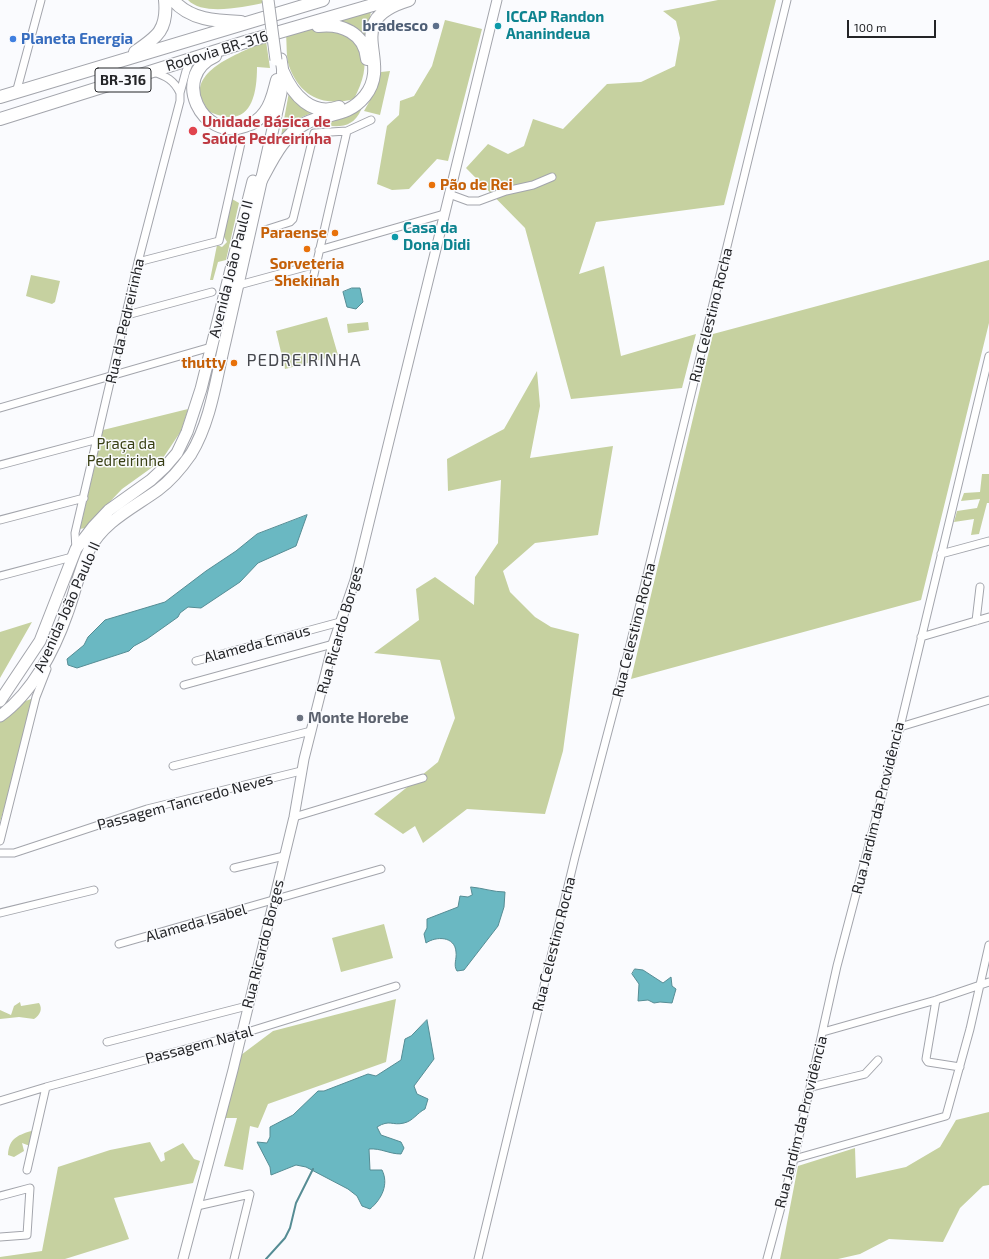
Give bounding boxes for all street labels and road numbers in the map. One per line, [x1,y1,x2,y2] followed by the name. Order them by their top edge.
[164,27,270,75] street label: Rodovia BR-316
[95,68,151,92] road number: BR-316
[205,198,257,340] street label: Avenida João Paulo II
[686,246,736,384] street label: Rua Celestino Rocha
[102,257,148,385] street label: Rua da Pedreirinha
[30,539,104,675] street label: Avenida João Paulo II
[609,561,659,699] street label: Rua Celestino Rocha
[313,564,367,696] street label: Rua Ricardo Borges
[202,621,312,667] street label: Alameda Emaus
[848,720,908,896] street label: Rua Jardim da Providência
[95,770,275,834] street label: Passagem Tancredo Neves
[529,875,579,1013] street label: Rua Celestino Rocha
[238,878,288,1010] street label: Rua Ricardo Borges
[143,900,249,946] street label: Alameda Isabel
[143,1022,255,1068] street label: Passagem Natal
[771,1034,831,1210] street label: Rua Jardim da Providência

